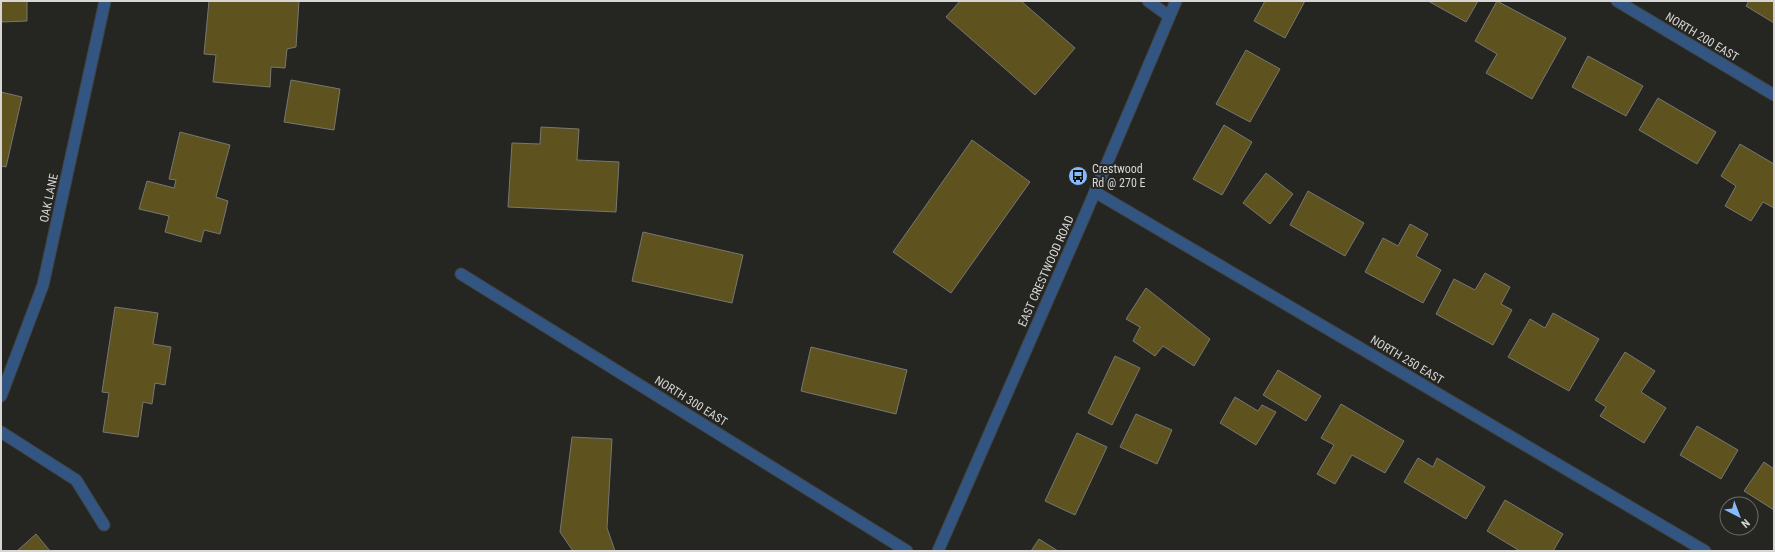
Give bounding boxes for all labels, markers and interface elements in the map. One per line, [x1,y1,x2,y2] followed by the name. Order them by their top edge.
[1663,10,1741,64] street label: NORTH 200 EAST
[1092,162,1146,190] place label: Crestwood Rd @ 270 E
[1067,165,1089,187] bus stop icon: Crestwood Rd @ 270 E
[37,172,61,224] street label: OAK LANE
[1015,213,1077,329] street label: EAST CRESTWOOD ROAD
[1368,333,1446,387] street label: NORTH 250 EAST
[652,373,730,429] street label: NORTH 300 EAST
[1719,496,1759,536] north arrow
[1738,516,1752,530] text: N

